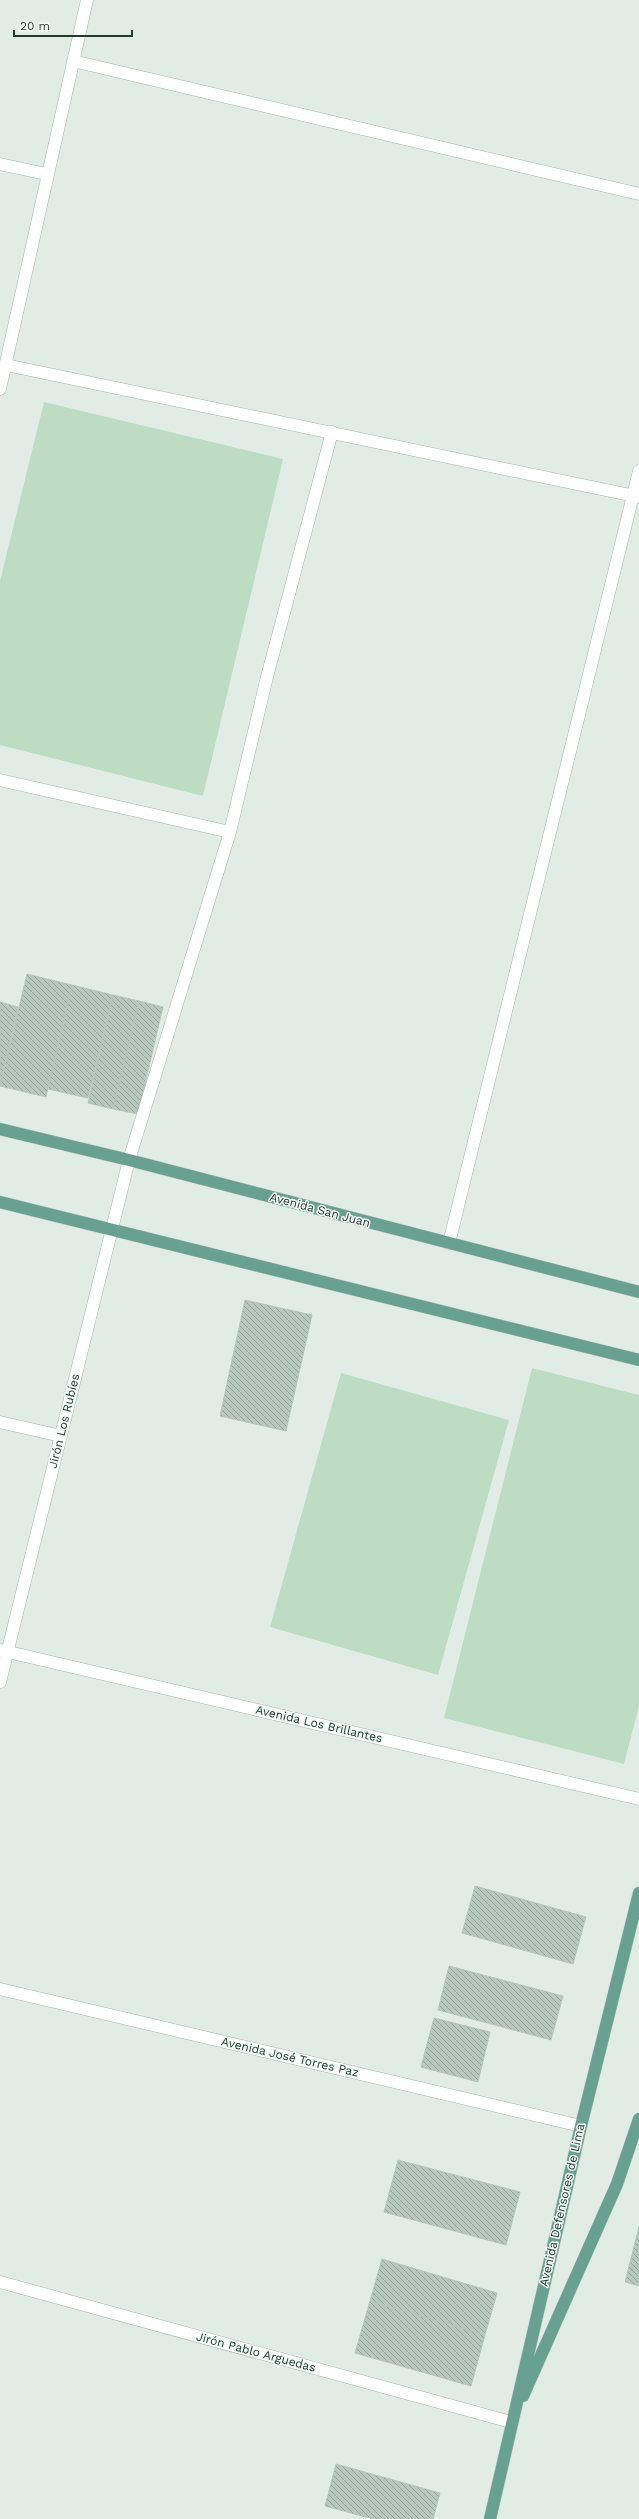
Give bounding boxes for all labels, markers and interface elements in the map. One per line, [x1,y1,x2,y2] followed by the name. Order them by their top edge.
[14,12,132,38] scale bar
[20,19,50,33] text: 20 m
[268,1190,372,1230] street label: Avenida San Juan
[45,1372,83,1470] street label: Jirón Los Rubíes
[254,1703,384,1745] street label: Avenida Los Brillantes
[220,2034,360,2080] street label: Avenida José Torres Paz
[536,2122,588,2288] street label: Avenida Defensores de Lima
[195,2329,317,2375] street label: Jirón Pablo Arguedas

